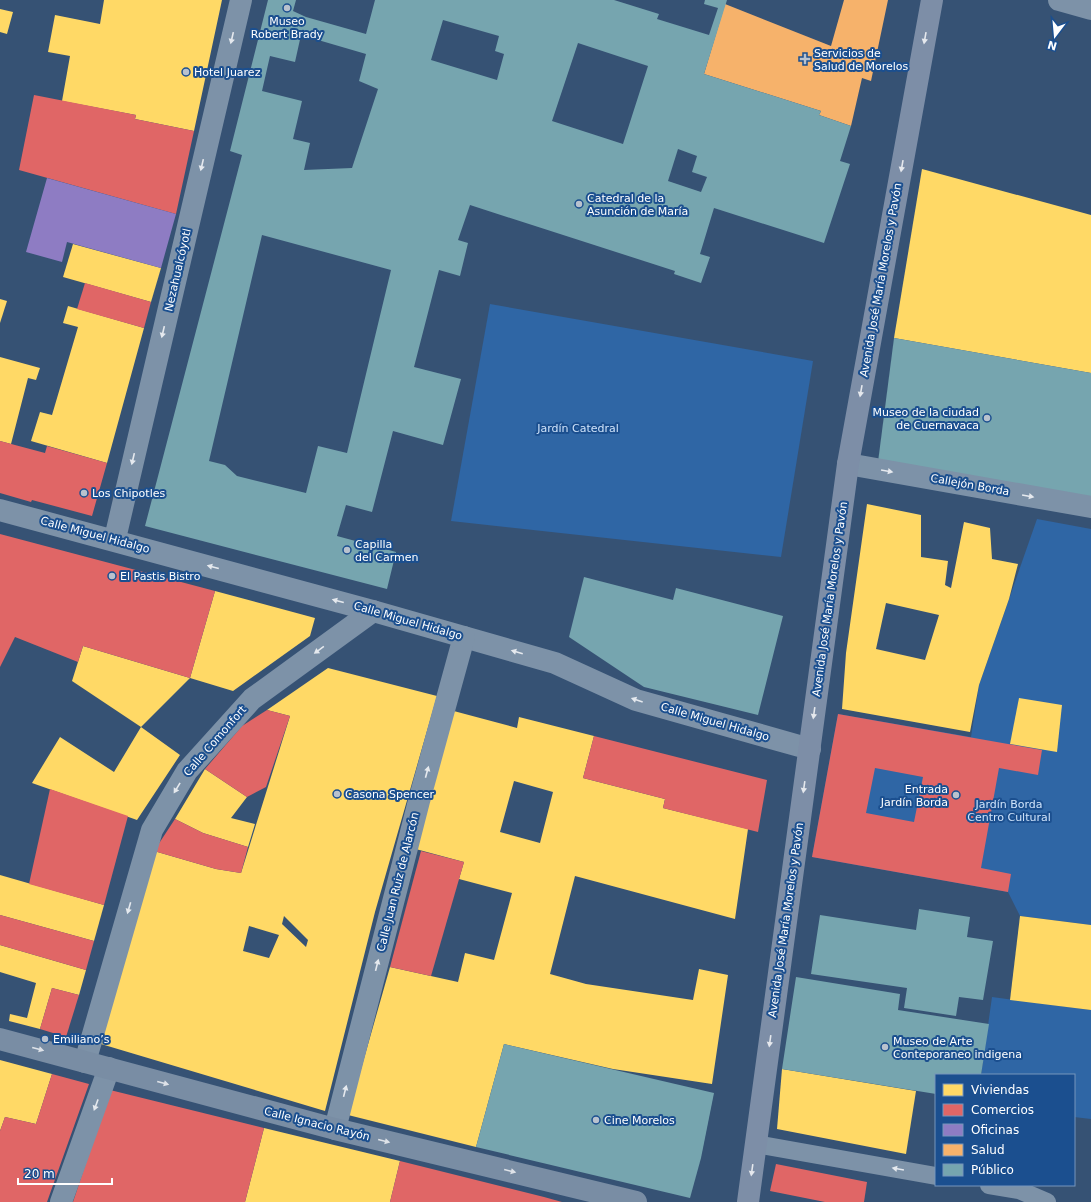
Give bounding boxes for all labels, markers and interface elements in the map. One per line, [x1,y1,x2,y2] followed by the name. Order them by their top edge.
[282,3,292,13] marker: Museo Robert Brady
[251,15,324,41] place label: Museo Robert Brady
[1035,16,1075,56] north arrow
[229,32,235,44] one-way arrow
[922,32,928,44] one-way arrow
[1046,38,1059,53] text: N
[814,47,909,73] place label: Servicios de Salud de Morelos
[799,53,811,65] marker: Servicios de Salud de Morelos
[194,66,261,79] place label: Hotel Juarez
[181,67,191,77] marker: Hotel Juarez
[199,158,205,171] one-way arrow
[898,160,904,172] one-way arrow
[858,182,904,378] street label: Avenida José María Morelos y Pavón
[587,192,688,218] place label: Catedral de la Asunción de María
[574,199,584,209] marker: Catedral de la Asunción de María
[162,227,194,313] street label: Nezahualcóyotl
[160,326,166,338] one-way arrow
[858,385,864,397] one-way arrow
[872,406,979,432] place label: Museo de la ciudad de Cuernavaca
[982,413,992,423] marker: Museo de la ciudad de Cuernavaca
[536,422,619,435] park label: Jardín Catedral
[130,452,136,465] one-way arrow
[880,468,893,474] one-way arrow
[930,472,1010,498] street label: Callejón Borda
[92,487,165,500] place label: Los Chipotles
[79,488,89,498] marker: Los Chipotles
[1022,493,1034,499] one-way arrow
[810,501,850,697] street label: Avenida José María Morelos y Pavón
[39,514,151,556] street label: Calle Miguel Hidalgo
[355,538,419,564] place label: Capilla del Carmen
[342,545,352,555] marker: Capilla del Carmen
[206,564,218,570] one-way arrow
[120,570,201,583] place label: El Pastis Bistro
[107,571,117,581] marker: El Pastis Bistro
[332,598,344,604] one-way arrow
[352,599,464,643] street label: Calle Miguel Hidalgo
[313,646,324,654] one-way arrow
[511,649,523,655] one-way arrow
[631,697,643,703] one-way arrow
[659,700,771,744] street label: Calle Miguel Hidalgo
[181,703,250,779] street label: Calle Comonfort
[811,707,817,719] one-way arrow
[425,765,431,778] one-way arrow
[801,781,807,793] one-way arrow
[173,782,180,794] one-way arrow
[880,783,948,809] place label: Entrada Jardín Borda
[345,788,435,801] place label: Casona Spencer
[332,789,342,799] marker: Casona Spencer
[951,790,961,800] marker: Entrada Jardín Borda
[967,798,1051,824] park label: Jardín Borda Centro Cultural
[374,811,422,953] street label: Calle Juan Ruiz de Alarcón
[766,822,806,1018] street label: Avenida José María Morelos y Pavón
[126,903,132,915] one-way arrow
[374,959,380,971] one-way arrow
[53,1033,110,1046] place label: Emiliano’s
[40,1034,50,1044] marker: Emiliano’s
[767,1035,773,1047] one-way arrow
[893,1035,1022,1061] place label: Museo de Arte Conteporaneo indigena
[880,1042,890,1052] marker: Museo de Arte Conteporaneo indigena
[31,1047,44,1053] one-way arrow
[935,1074,1075,1186] legend
[158,1080,170,1086] one-way arrow
[971,1083,1029,1097] text: Viviendas
[342,1085,348,1097] one-way arrow
[93,1100,99,1112] one-way arrow
[971,1103,1034,1117] text: Comercios
[263,1105,371,1143] street label: Calle Ignacio Rayón
[604,1114,675,1127] place label: Cine Morelos
[591,1115,601,1125] marker: Cine Morelos
[971,1123,1019,1137] text: Oficinas
[378,1138,390,1144] one-way arrow
[971,1143,1005,1157] text: Salud
[18,1160,112,1186] scale bar
[971,1163,1014,1177] text: Público
[749,1164,755,1176] one-way arrow
[891,1166,904,1172] one-way arrow
[24,1167,55,1181] text: 20 m
[504,1169,516,1175] one-way arrow

